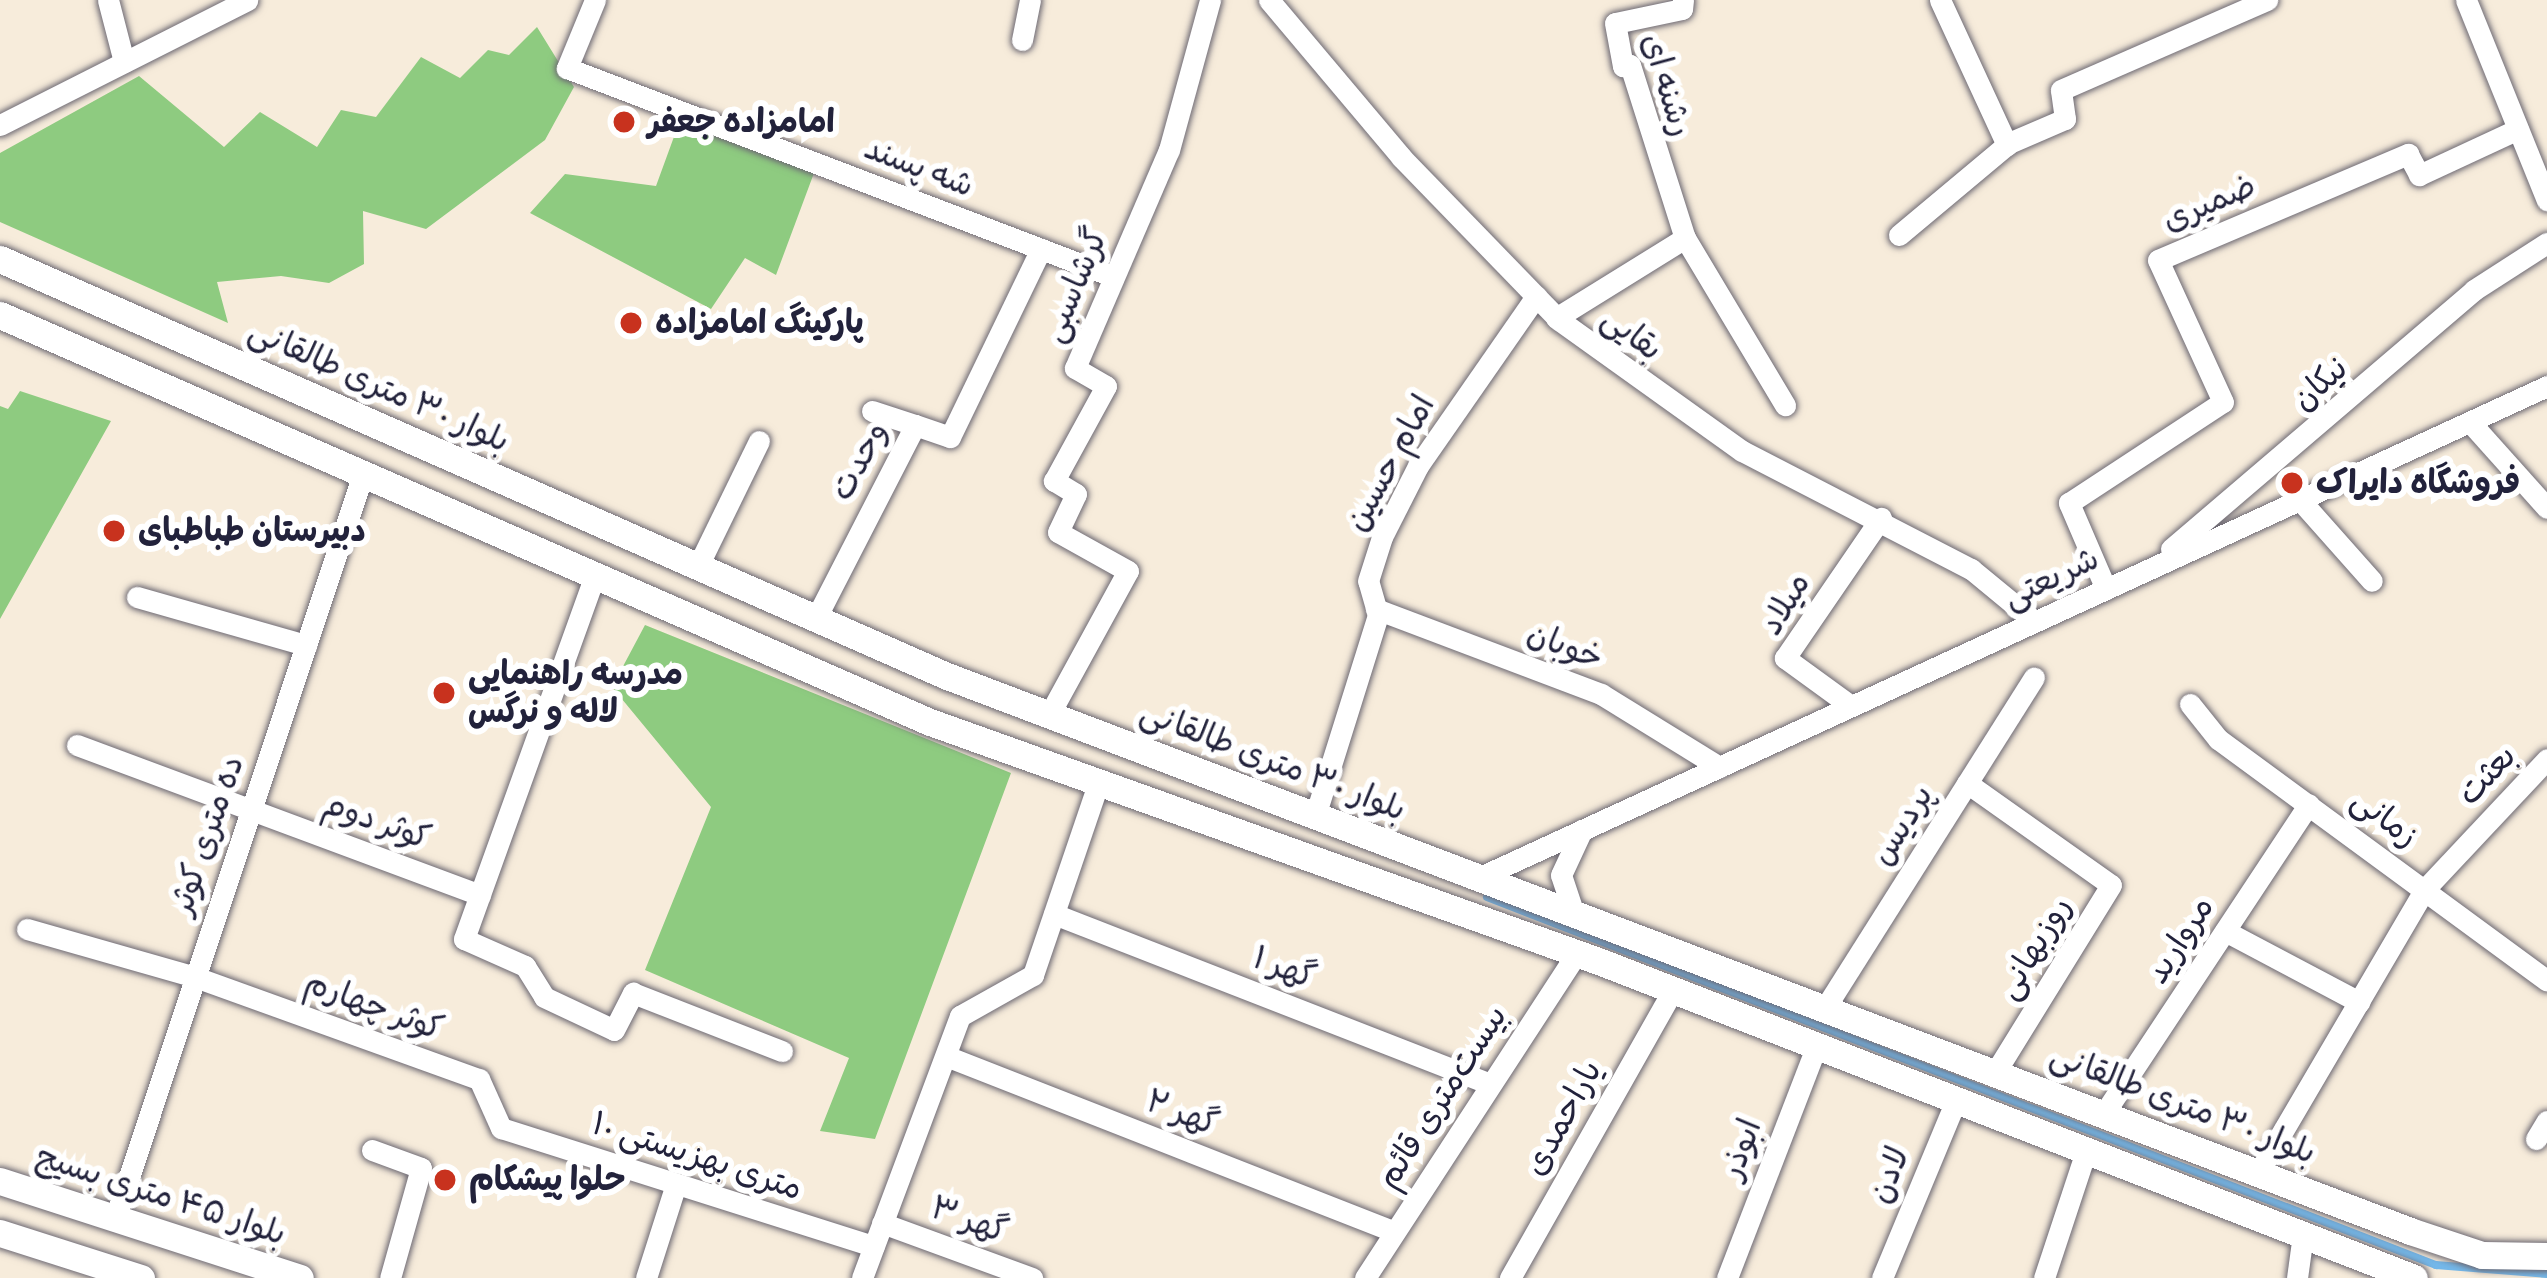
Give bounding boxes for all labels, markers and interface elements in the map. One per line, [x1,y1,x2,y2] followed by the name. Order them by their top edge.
[1633,29,1701,141] street label: رشنه ای
[648,102,835,142] place label: امامزاده جعفر
[611,109,637,135] marker: امامزاده جعفر
[859,128,979,206] street label: شه پسند
[2156,166,2262,240] street label: ضمیری
[1033,222,1117,348] street label: گرشاسبی
[1594,298,1670,370] street label: بقایی
[655,303,864,343] place label: پارکینگ امامزاده
[618,310,644,336] marker: پارکینگ امامزاده
[243,311,515,461] street label: بلوار ۳۰ متری طالقانی
[2284,349,2356,419] street label: نیکان
[1336,388,1444,538] street label: امام حسین
[822,415,896,507] street label: وحدت
[2316,463,2520,503] place label: فروشگاه دایراک
[2279,470,2305,496] marker: فروشگاه دایراک
[138,511,366,551] place label: دبیرستان طباطبای
[101,518,127,544] marker: دبیرستان طباطبای
[1997,539,2105,617] street label: شریعتی
[1751,566,1819,642] street label: میلاد
[1521,614,1609,678] street label: خوبان
[468,654,683,732] place label: مدرسه راهنمایی لاله و نرگس
[431,680,457,706] marker: مدرسه راهنمایی لاله و نرگس
[1135,692,1411,830] street label: بلوار ۳۰ متری طالقانی
[2449,737,2525,813] street label: بعثت
[161,751,253,919] street label: ده متری کوثر
[1862,778,1942,872] street label: پردیس
[2344,780,2426,856] street label: زمانی
[318,783,436,859] street label: کوثر دوم
[1988,889,2080,1007] street label: روزبهانی
[2137,889,2223,991] street label: مروارید
[1247,938,1321,998] street label: گهر ۱
[299,963,449,1049] street label: کوثر چهارم
[1368,998,1516,1196] street label: بیست‌متری قائم
[2045,1035,2321,1173] street label: بلوار ۳۰ متری طالقانی
[1515,1053,1611,1183] street label: یاراحمدی
[1140,1081,1224,1145] street label: گهر ۲
[587,1103,807,1209] street label: ۱۰ متری بهزیستی
[1712,1113,1770,1185] street label: ابوذر
[31,1136,291,1254] street label: بلوار ۴۵ متری بسیج
[1860,1141,1918,1209] street label: لادن
[469,1160,625,1200] place label: حلوا پیشکام
[432,1167,458,1193] marker: حلوا پیشکام
[925,1188,1013,1252] street label: گهر ۳

